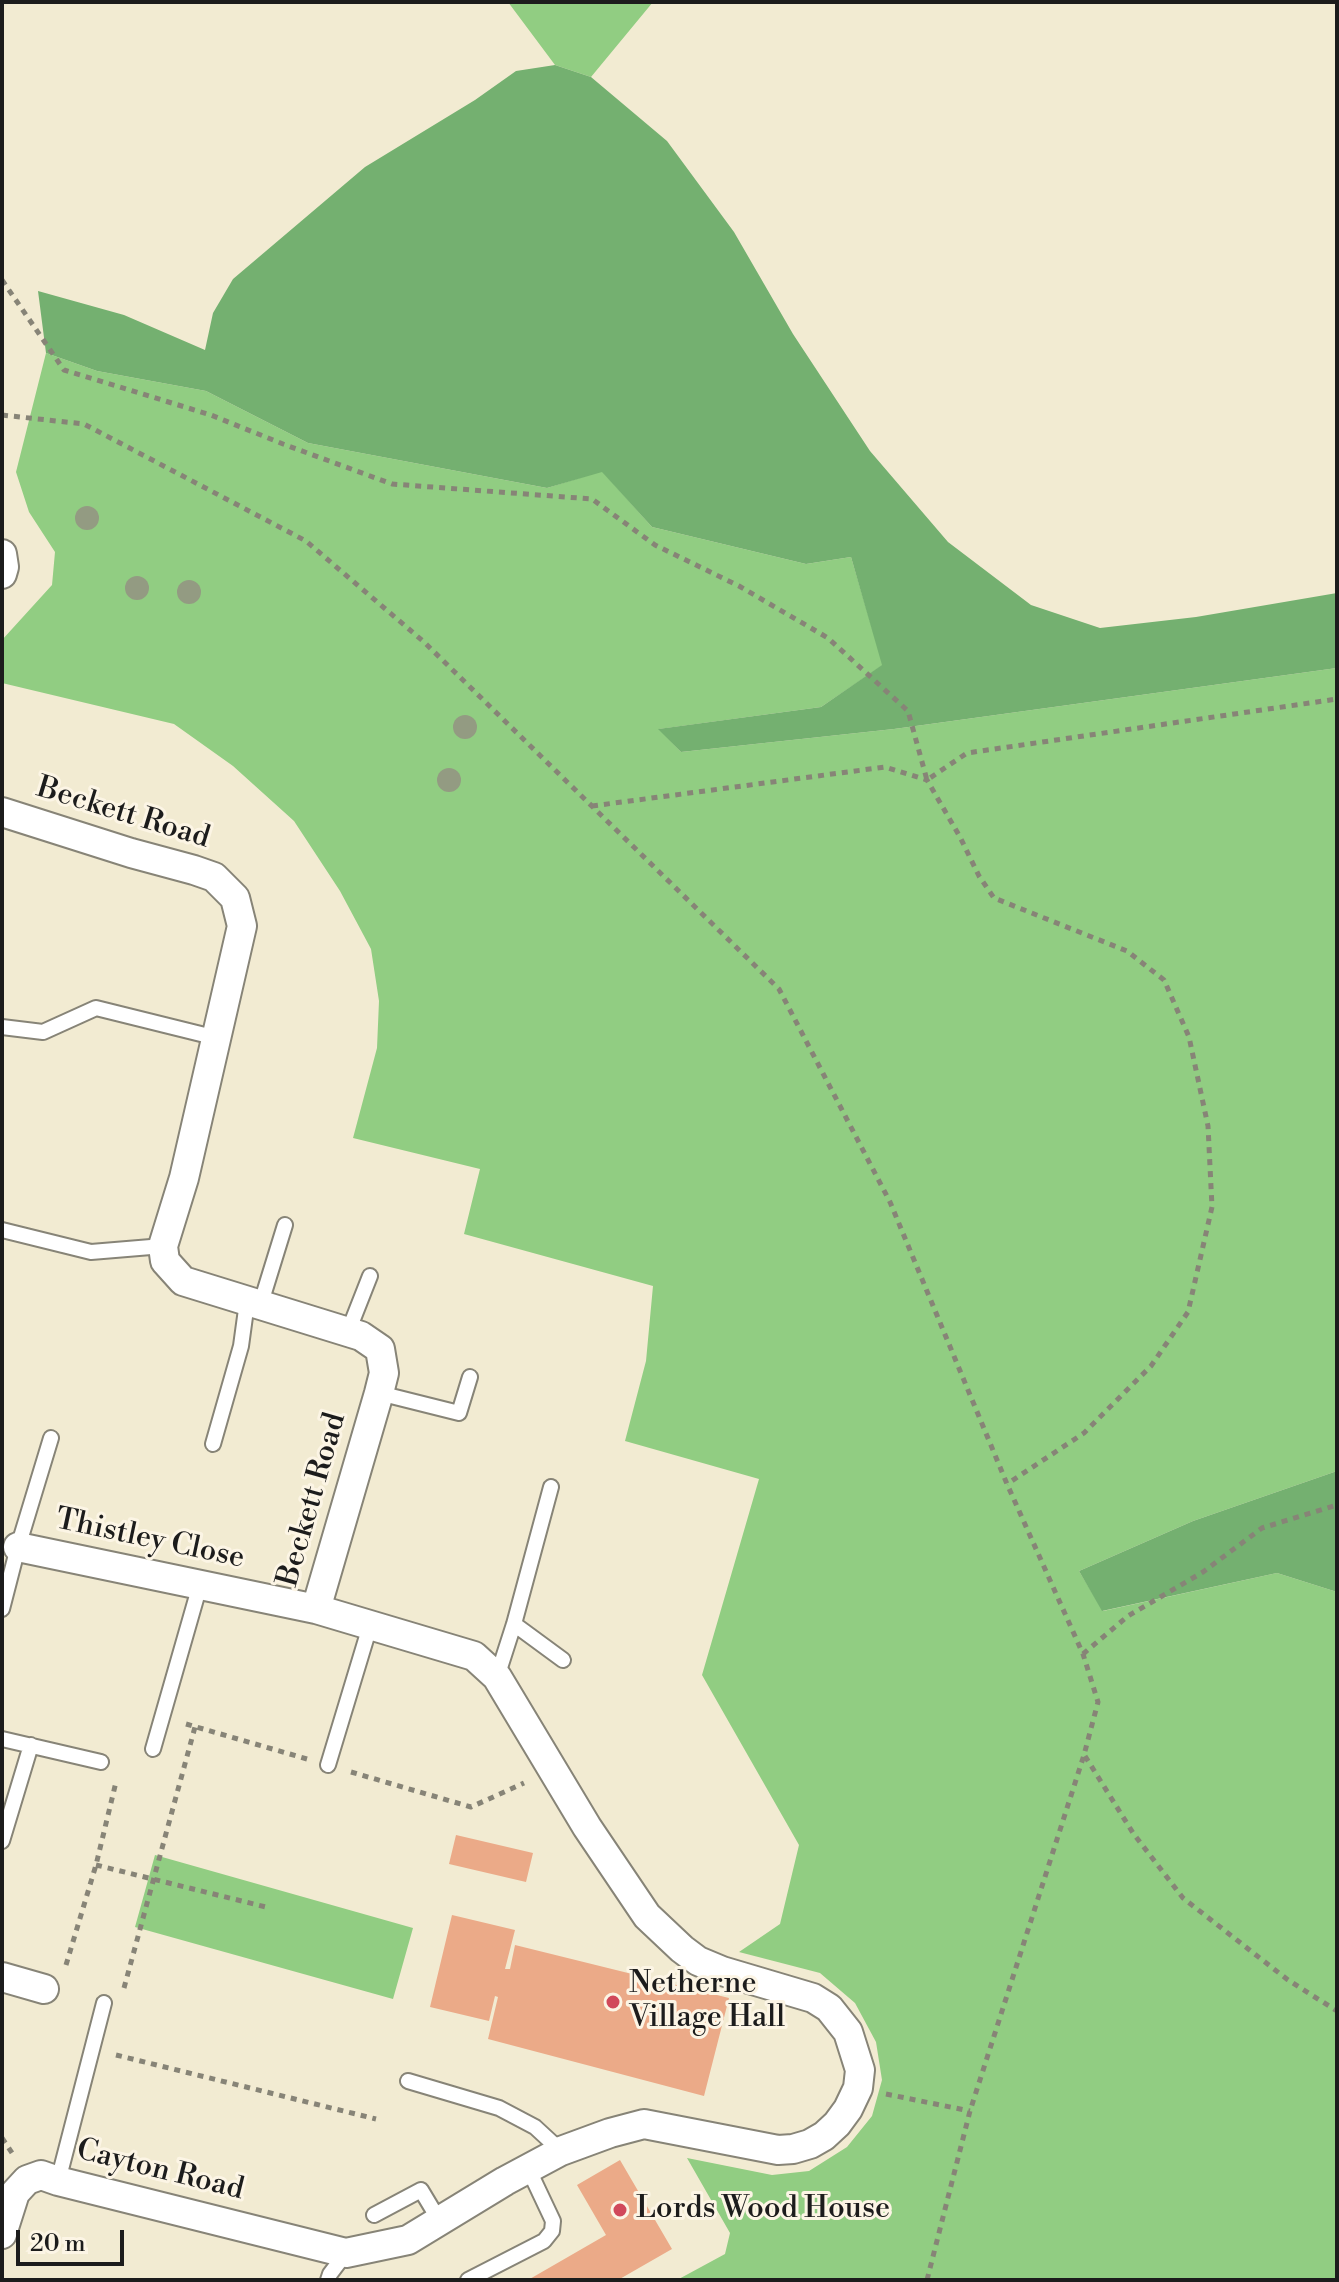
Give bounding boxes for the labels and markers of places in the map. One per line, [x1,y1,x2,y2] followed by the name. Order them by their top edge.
[629,1967,785,2038] place label: Netherne Village Hall
[604,1993,622,2011] marker: Netherne Village Hall
[636,2192,890,2228] place label: Lords Wood House
[611,2201,629,2219] marker: Lords Wood House

